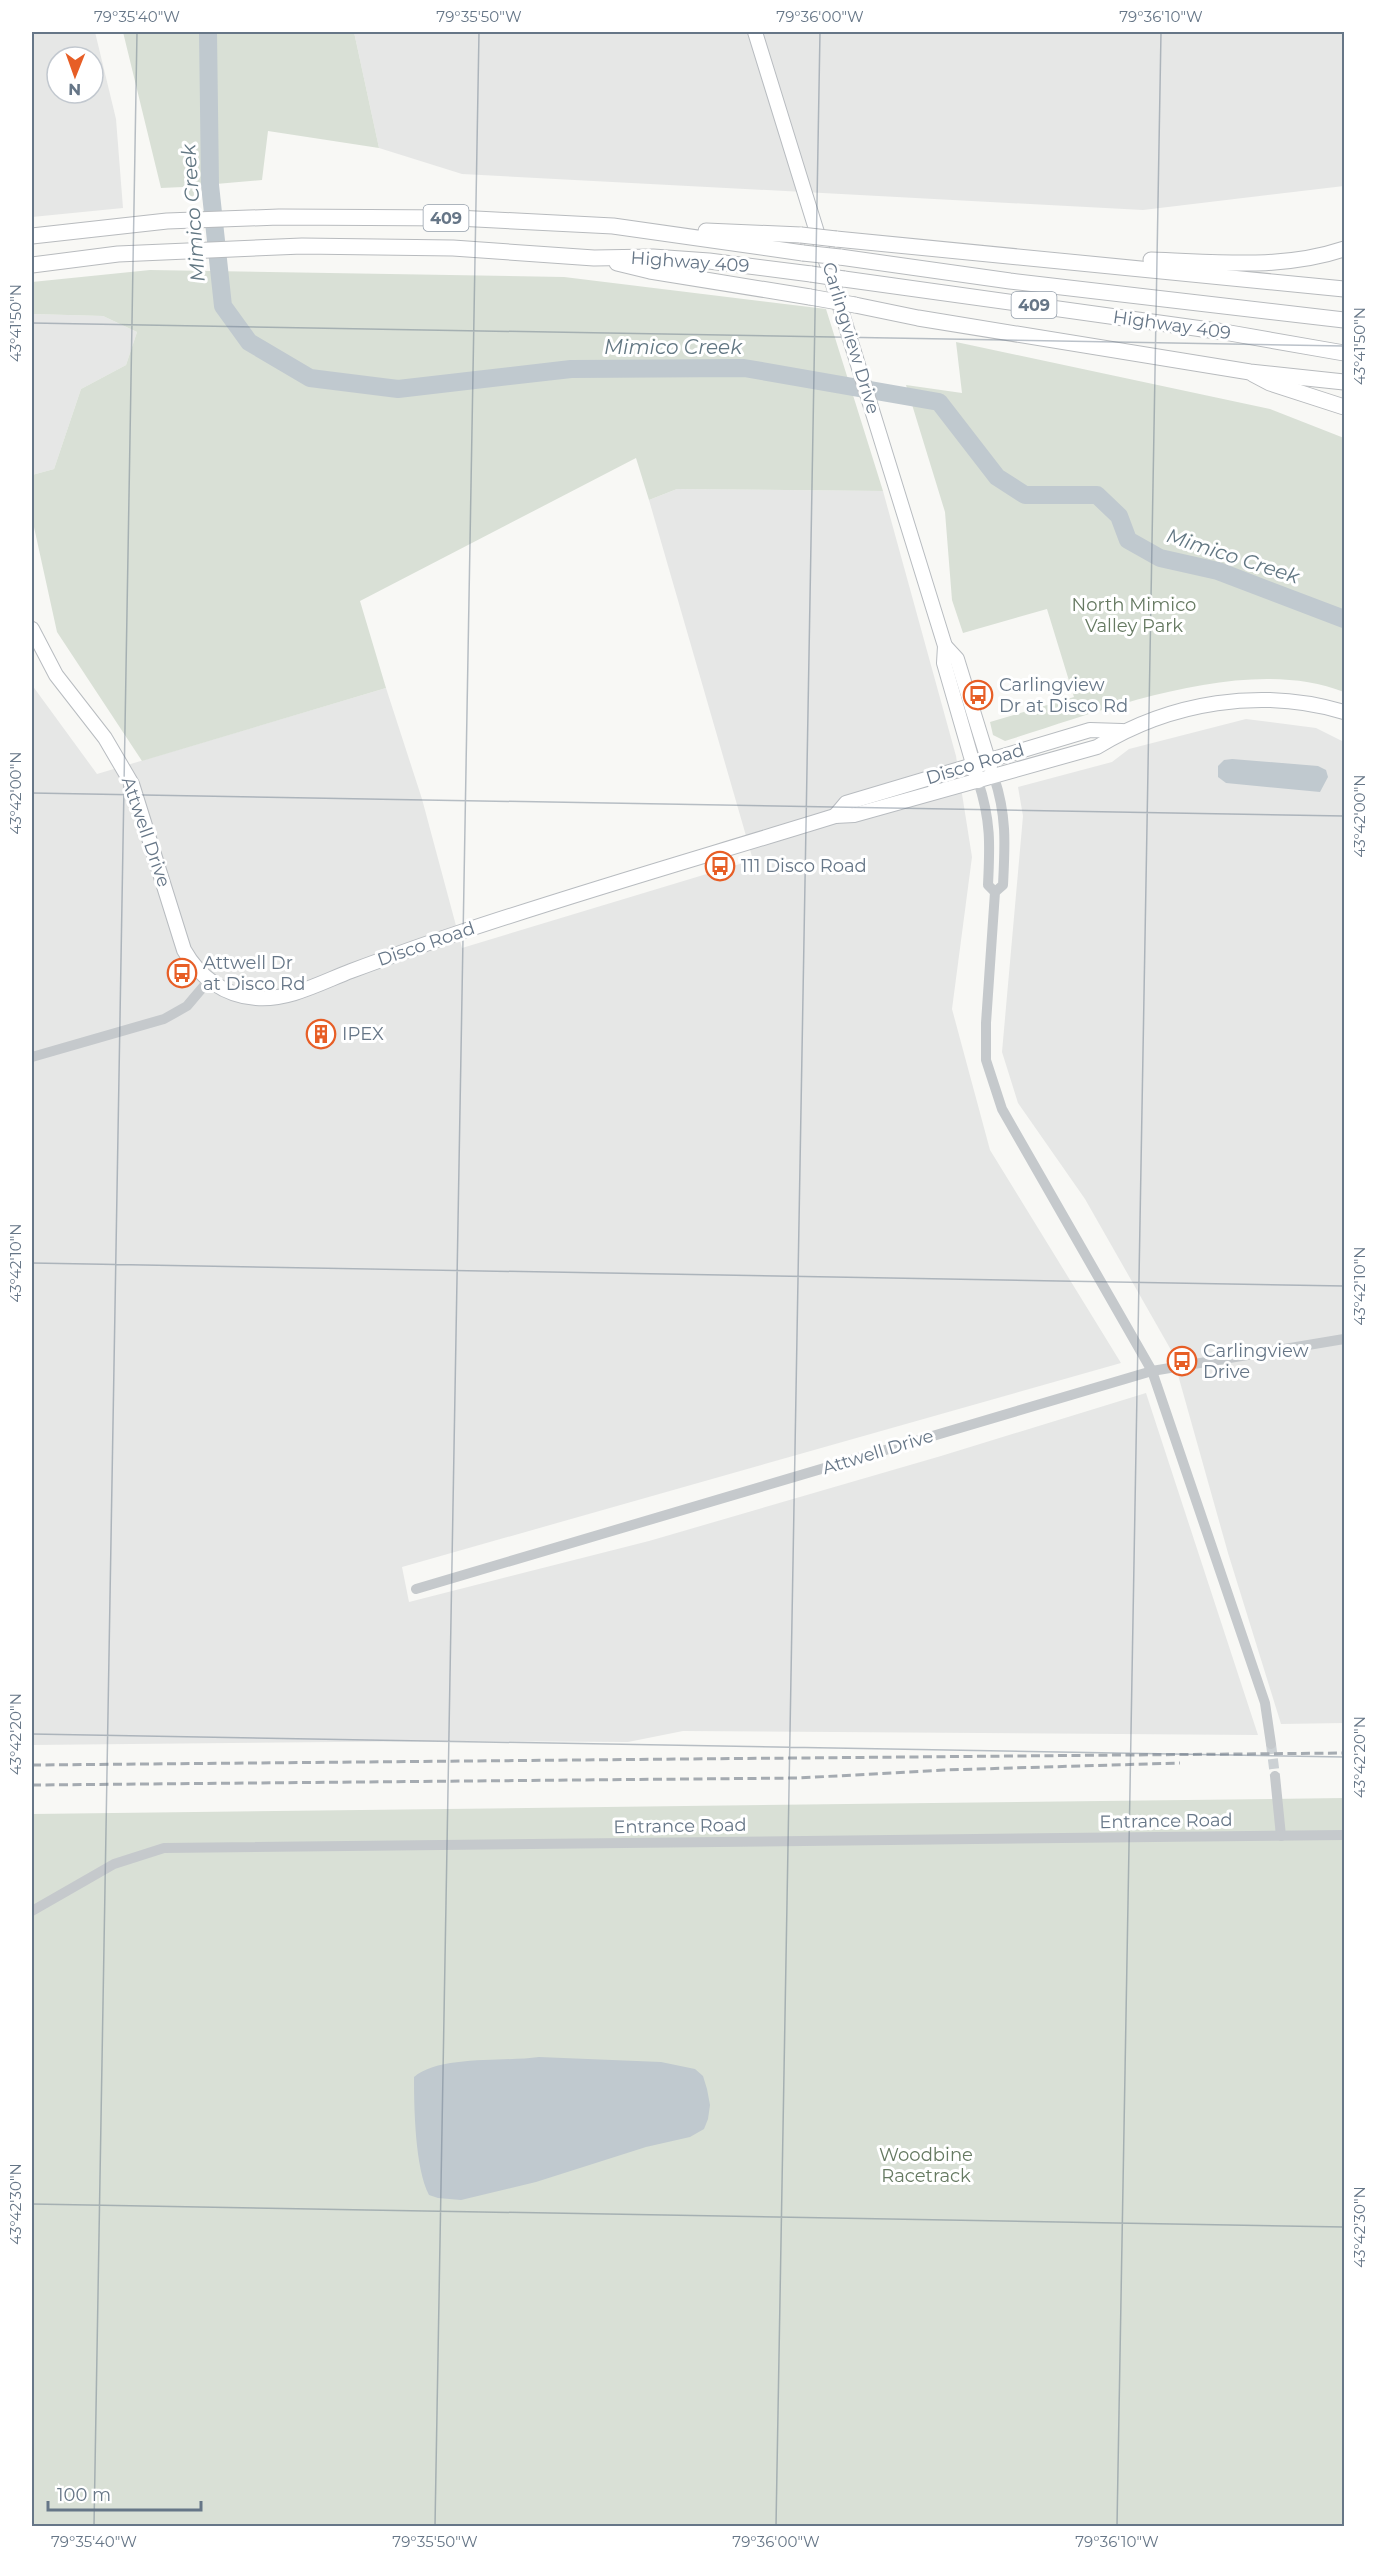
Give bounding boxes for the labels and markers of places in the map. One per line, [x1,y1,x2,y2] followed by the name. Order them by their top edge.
[999,674,1128,717] place label: Carlingview Dr at Disco Rd
[962,679,994,711] bus stop icon: Carlingview Dr at Disco Rd
[704,850,736,882] bus stop icon: 111 Disco Road
[741,855,867,877] place label: 111 Disco Road
[203,952,305,995] place label: Attwell Dr at Disco Rd
[166,957,198,989] bus stop icon: Attwell Dr at Disco Rd
[305,1018,337,1050] building icon: IPEX
[342,1023,384,1045] place label: IPEX
[1203,1340,1309,1383] place label: Carlingview Drive
[1166,1345,1198,1377] bus stop icon: Carlingview Drive

